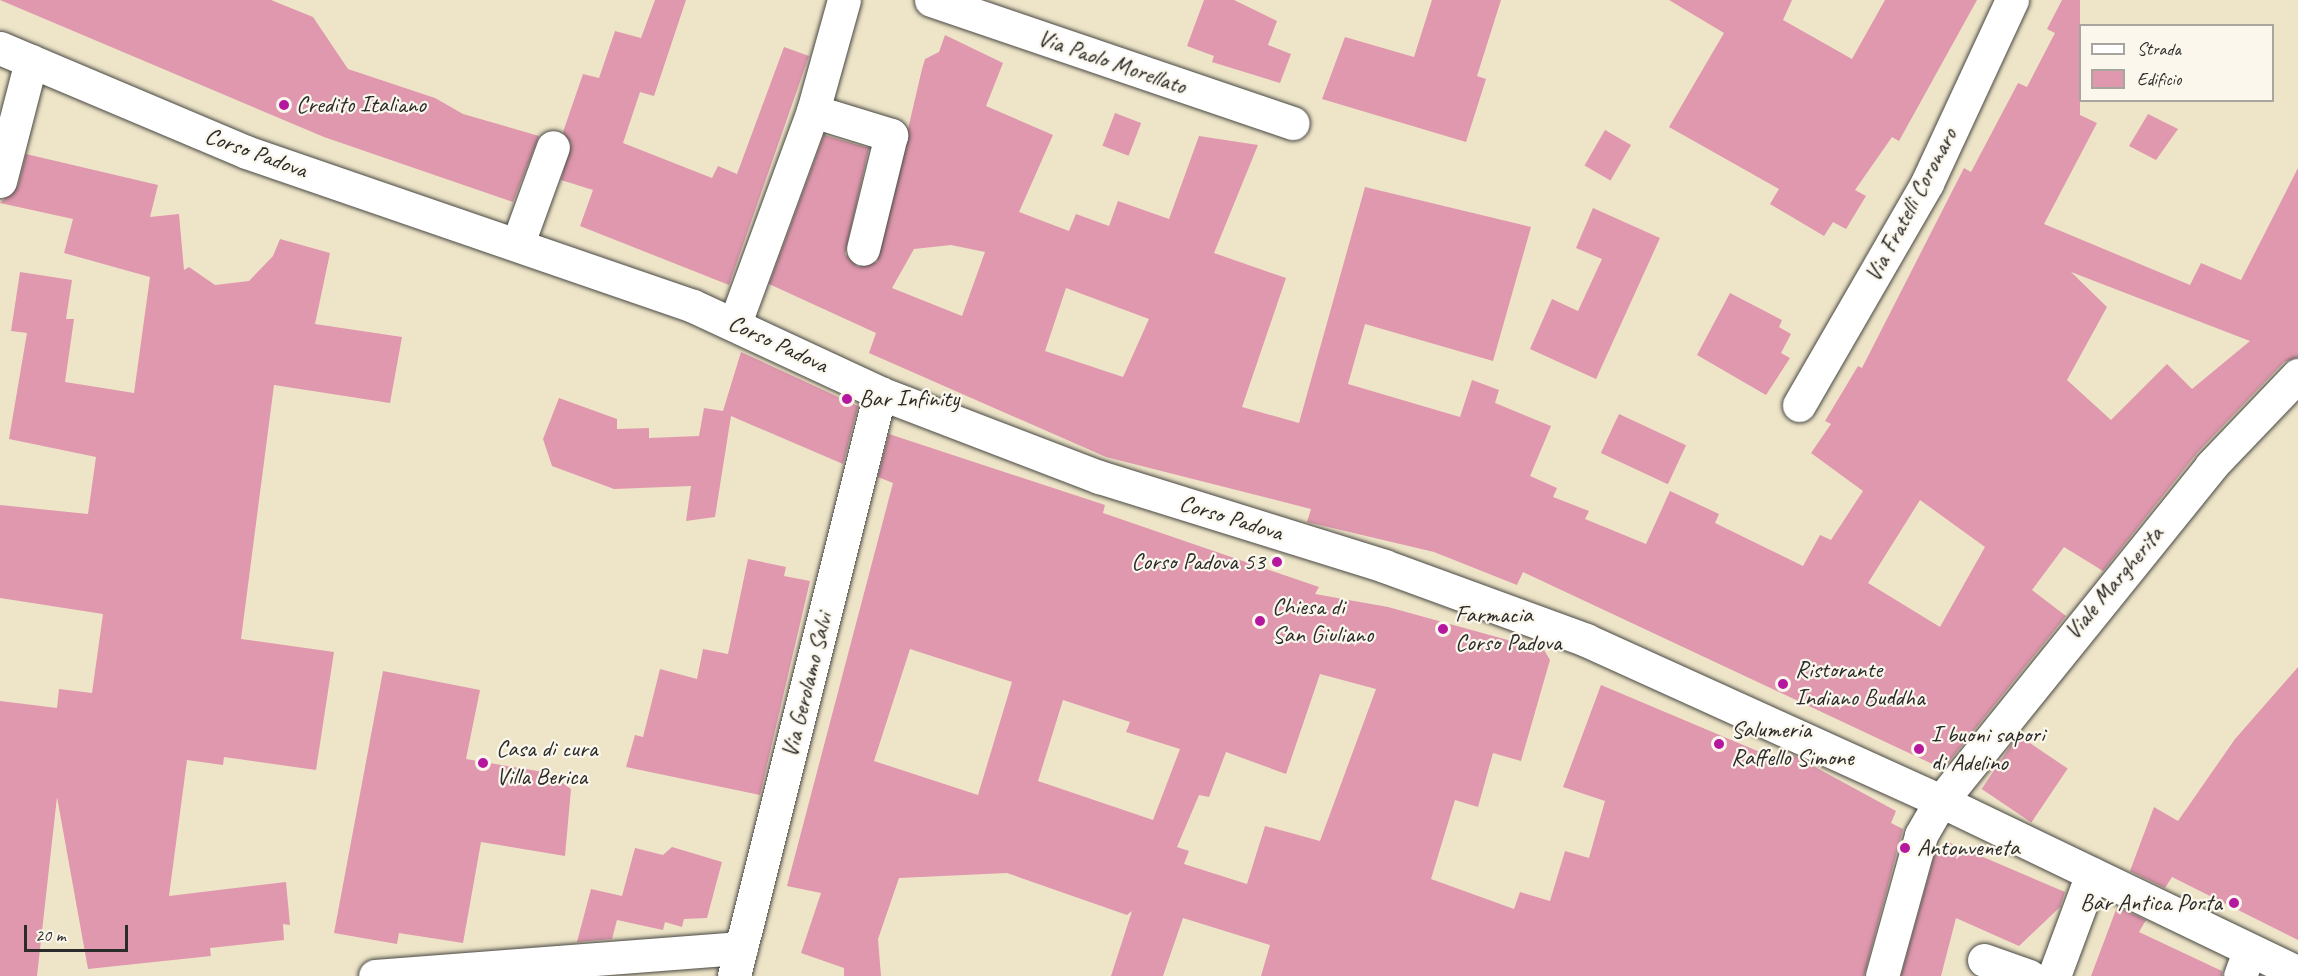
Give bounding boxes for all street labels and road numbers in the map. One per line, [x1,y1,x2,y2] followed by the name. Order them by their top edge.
[1034,23,1190,101] street label: Via Paolo Morellato
[201,121,311,185] street label: Corso Padova
[1858,123,1964,287] street label: Via Fratelli Coronaro
[723,308,833,380] street label: Corso Padova
[1176,489,1286,547] street label: Corso Padova
[2058,521,2170,645] street label: Viale Margherita
[775,610,839,760] street label: Via Gerolamo Salvi

